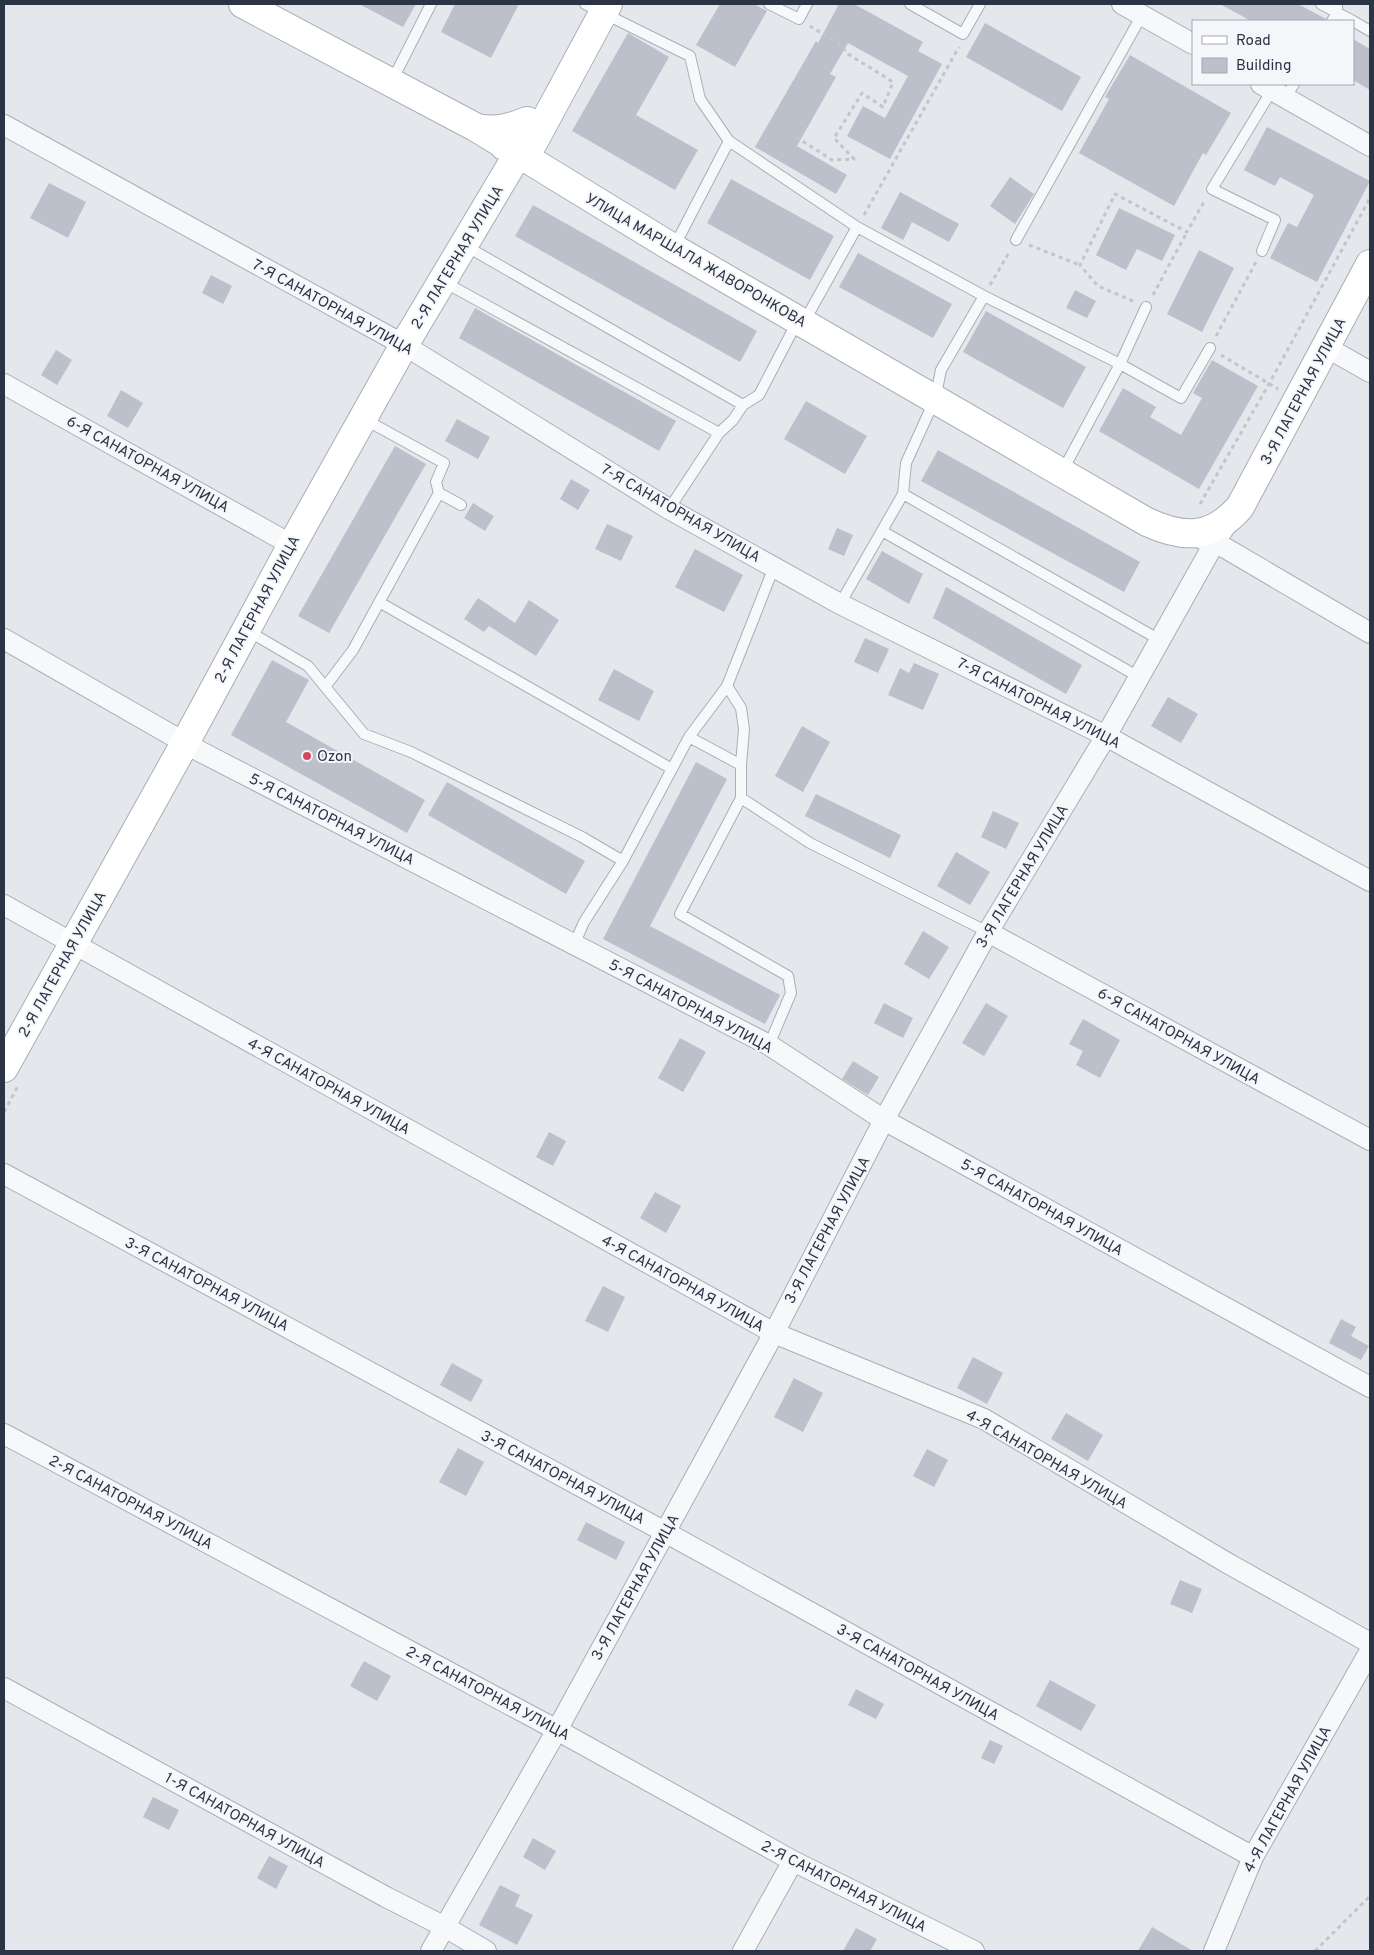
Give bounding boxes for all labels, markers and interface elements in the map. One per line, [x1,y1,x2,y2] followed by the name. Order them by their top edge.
[1192,20,1354,85] legend
[1236,32,1271,51] text: Road
[1236,57,1291,76] text: Building
[408,182,509,333] street label: 2-Я ЛАГЕРНАЯ УЛИЦА
[581,190,809,333] street label: УЛИЦА МАРШАЛА ЖАВОРОНКОВА
[248,256,416,361] street label: 7-Я САНАТОРНАЯ УЛИЦА
[1257,315,1351,469] street label: 3-Я ЛАГЕРНАЯ УЛИЦА
[63,413,232,518] street label: 6-Я САНАТОРНАЯ УЛИЦА
[597,461,763,568] street label: 7-Я САНАТОРНАЯ УЛИЦА
[211,533,305,687] street label: 2-Я ЛАГЕРНАЯ УЛИЦА
[953,655,1123,754] street label: 7-Я САНАТОРНАЯ УЛИЦА
[317,748,352,767] place label: Ozon
[301,750,313,762] marker: Ozon
[245,770,417,870] street label: 5-Я САНАТОРНАЯ УЛИЦА
[973,801,1074,952] street label: 3-Я ЛАГЕРНАЯ УЛИЦА
[15,888,111,1041] street label: 2-Я ЛАГЕРНАЯ УЛИЦА
[605,956,776,1059] street label: 5-Я САНАТОРНАЯ УЛИЦА
[1094,985,1263,1090] street label: 6-Я САНАТОРНАЯ УЛИЦА
[243,1035,413,1140] street label: 4-Я САНАТОРНАЯ УЛИЦА
[781,1154,875,1308] street label: 3-Я ЛАГЕРНАЯ УЛИЦА
[956,1156,1126,1261] street label: 5-Я САНАТОРНАЯ УЛИЦА
[597,1232,767,1337] street label: 4-Я САНАТОРНАЯ УЛИЦА
[121,1234,292,1337] street label: 3-Я САНАТОРНАЯ УЛИЦА
[962,1406,1130,1514] street label: 4-Я САНАТОРНАЯ УЛИЦА
[477,1427,648,1530] street label: 3-Я САНАТОРНАЯ УЛИЦА
[45,1452,216,1555] street label: 2-Я САНАТОРНАЯ УЛИЦА
[588,1511,684,1664] street label: 3-Я ЛАГЕРНАЯ УЛИЦА
[833,1621,1002,1726] street label: 3-Я САНАТОРНАЯ УЛИЦА
[402,1643,573,1746] street label: 2-Я САНАТОРНАЯ УЛИЦА
[1240,1723,1337,1876] street label: 4-Я ЛАГЕРНАЯ УЛИЦА
[161,1769,328,1873] street label: 1-Я САНАТОРНАЯ УЛИЦА
[757,1837,929,1937] street label: 2-Я САНАТОРНАЯ УЛИЦА

